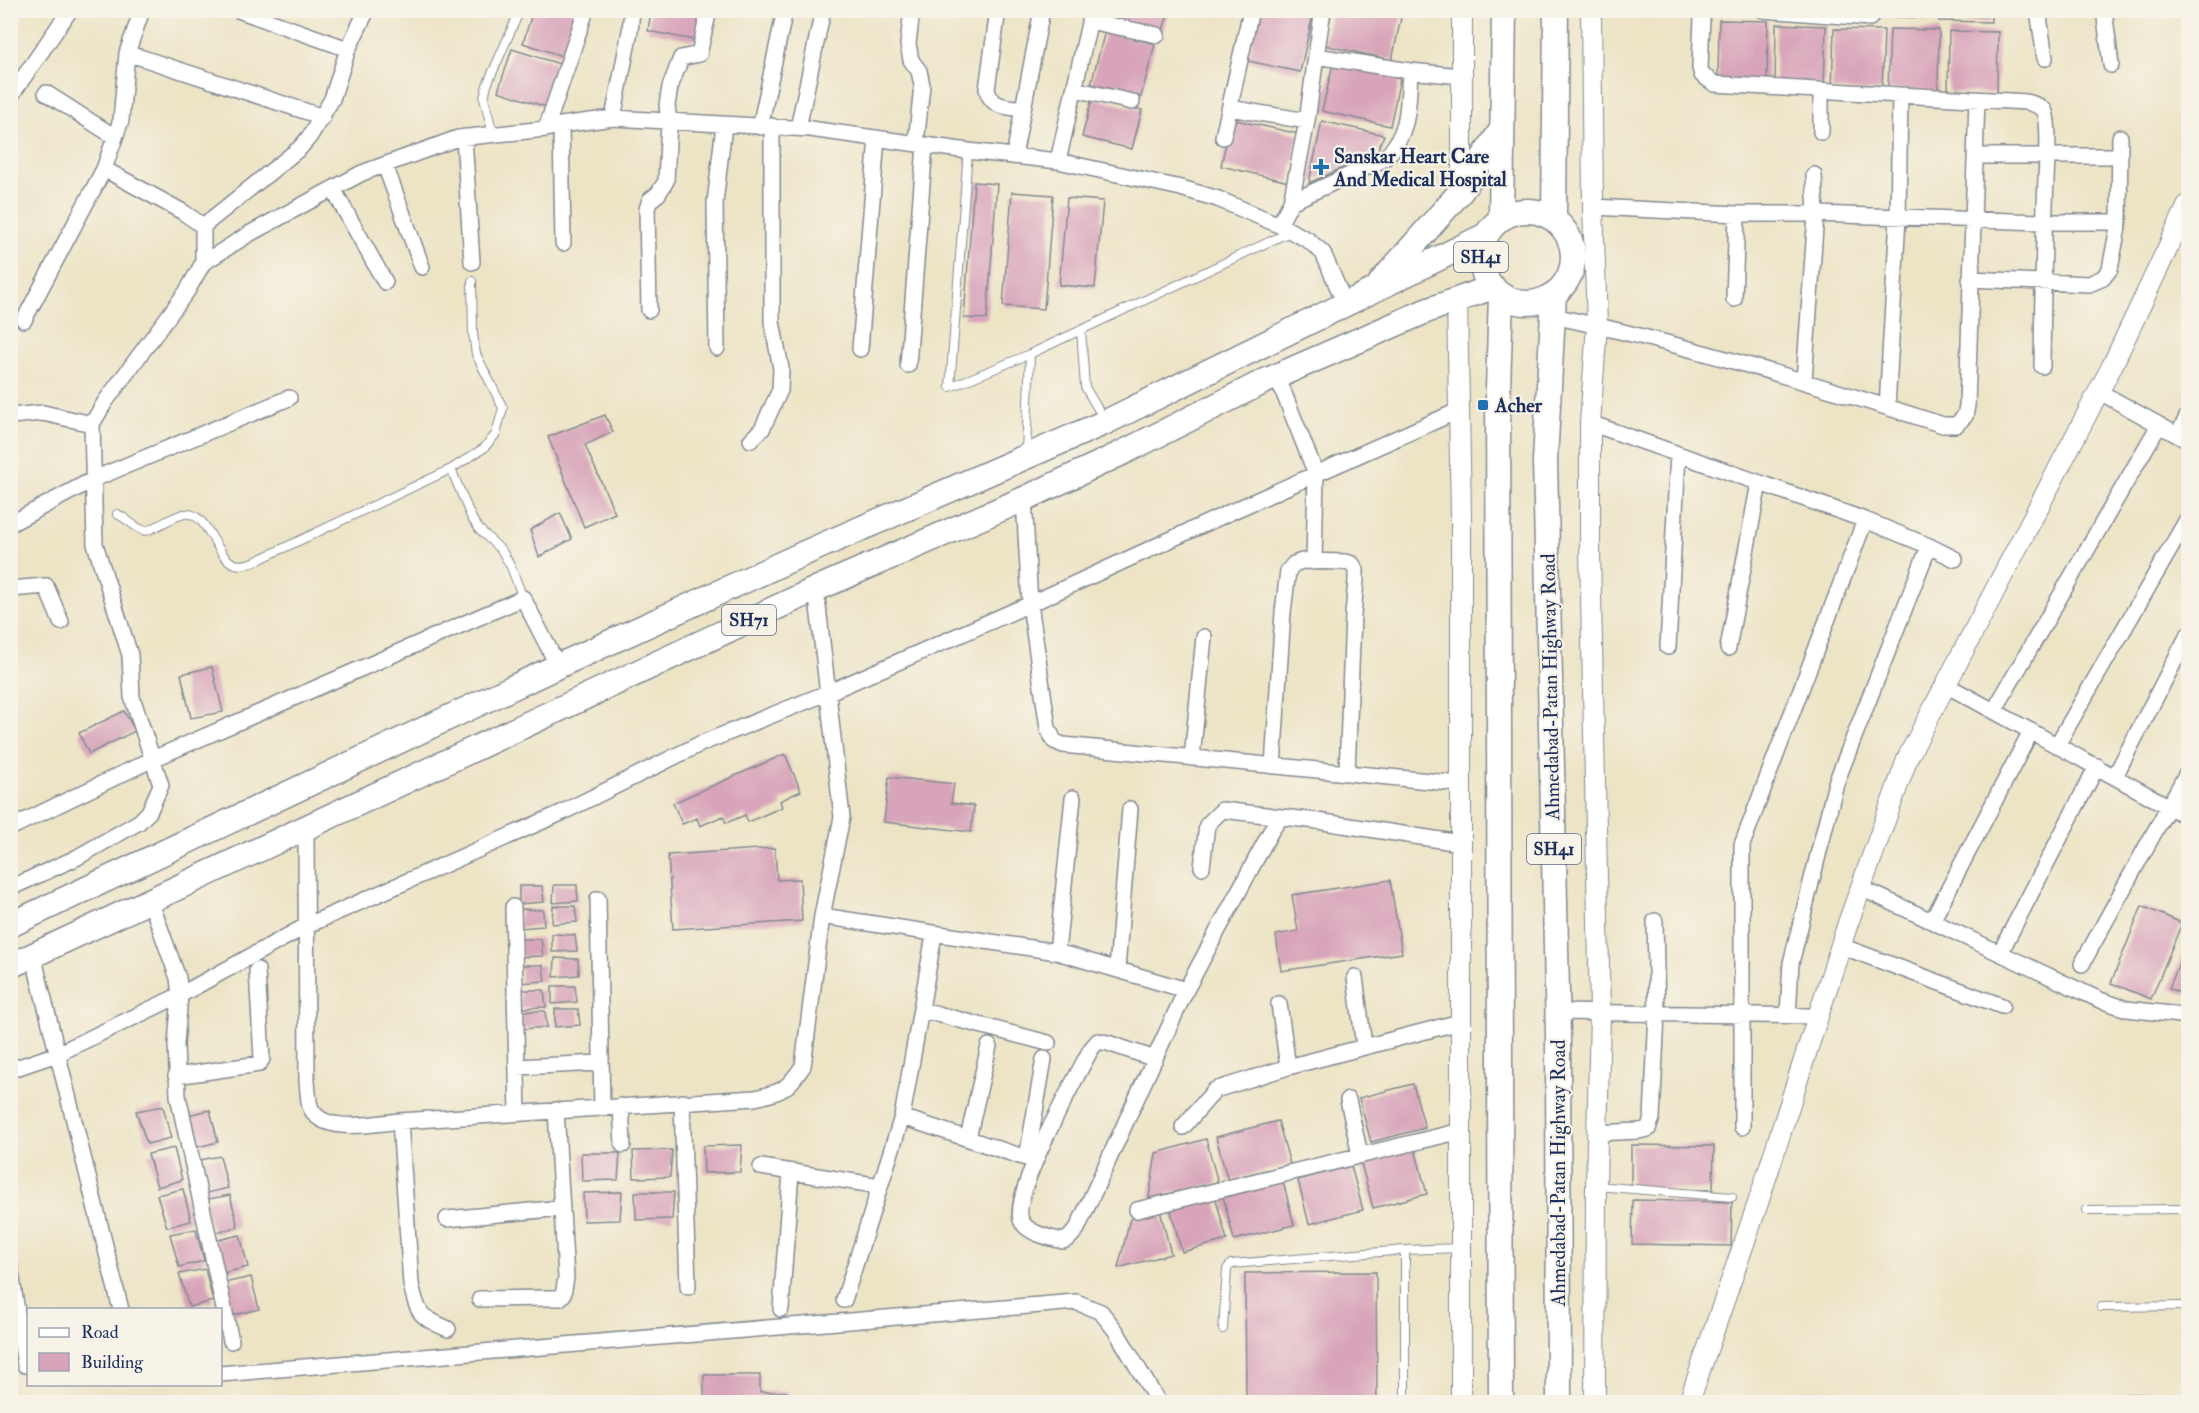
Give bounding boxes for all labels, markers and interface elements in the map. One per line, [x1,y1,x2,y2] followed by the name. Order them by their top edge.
[1333,144,1508,193] place label: Sanskar Heart Care And Medical Hospital
[1312,158,1330,176] marker: Sanskar Heart Care And Medical Hospital
[1454,242,1508,272] road number: SH41
[1494,393,1543,418] place label: Acher
[1476,398,1490,412] marker: Acher
[1536,553,1565,822] street label: Ahmedabad-Patan Highway Road
[722,605,776,635] road number: SH71
[1527,834,1581,864] road number: SH41
[1546,1039,1571,1307] street label: Ahmedabad-Patan Highway Road
[27,1308,222,1386] legend
[81,1321,119,1344] text: Road
[81,1351,144,1374] text: Building

